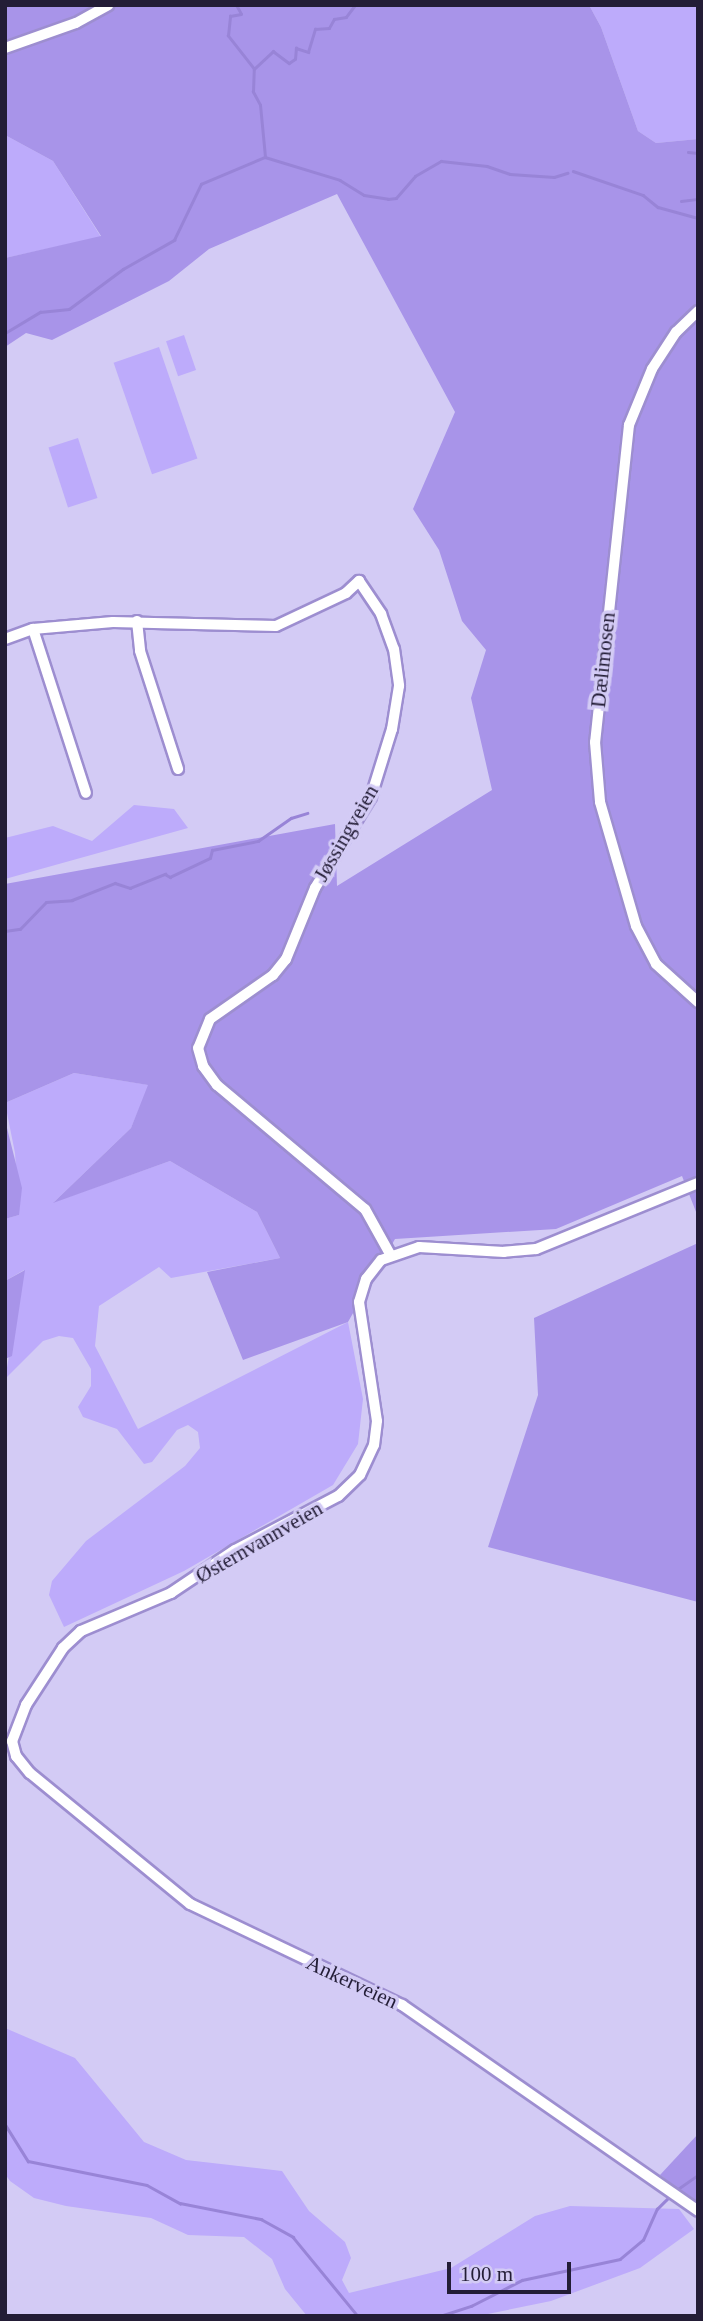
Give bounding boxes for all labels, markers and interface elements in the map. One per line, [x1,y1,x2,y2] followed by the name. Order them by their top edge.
[585,611,621,709] street label: Dælimosen
[308,780,384,886] street label: Jøssingveien
[191,1496,327,1588] street label: Østernvannveien
[302,1950,402,2014] street label: Ankerveien
[451,2248,575,2292] scale bar
[460,2262,513,2286] text: 100 m

